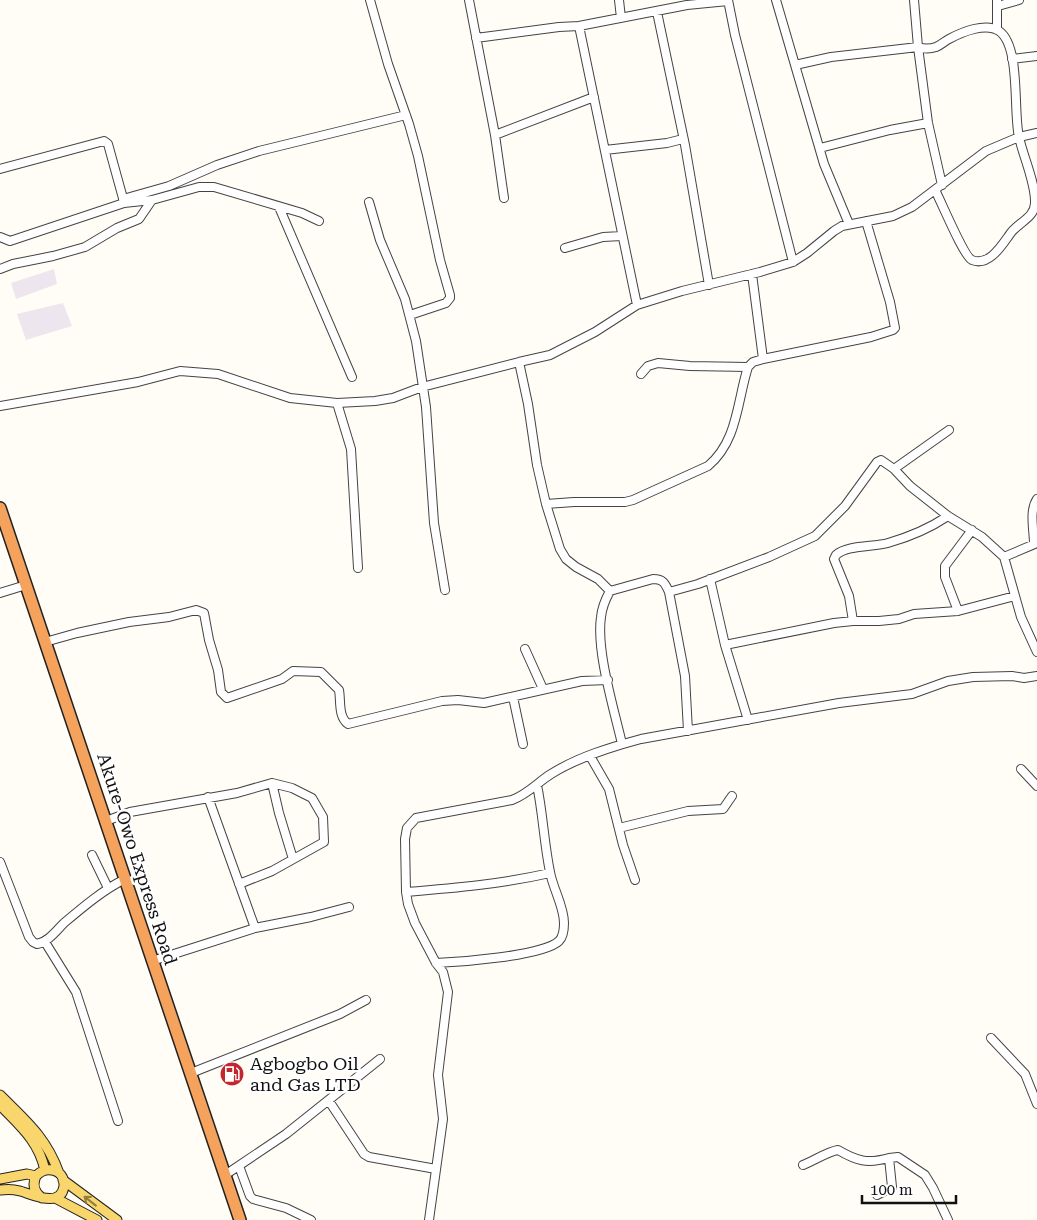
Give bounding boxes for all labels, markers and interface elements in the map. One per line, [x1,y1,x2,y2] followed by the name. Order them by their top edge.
[93,750,182,968] street label: Akure-Owo Express Road
[250,1053,361,1095] place label: Agbogbo Oil and Gas LTD
[219,1061,245,1087] fuel station icon: Agbogbo Oil and Gas LTD
[862,1172,956,1204] scale bar
[870,1181,913,1199] text: 100 m
[83,1195,96,1206] one-way arrow

